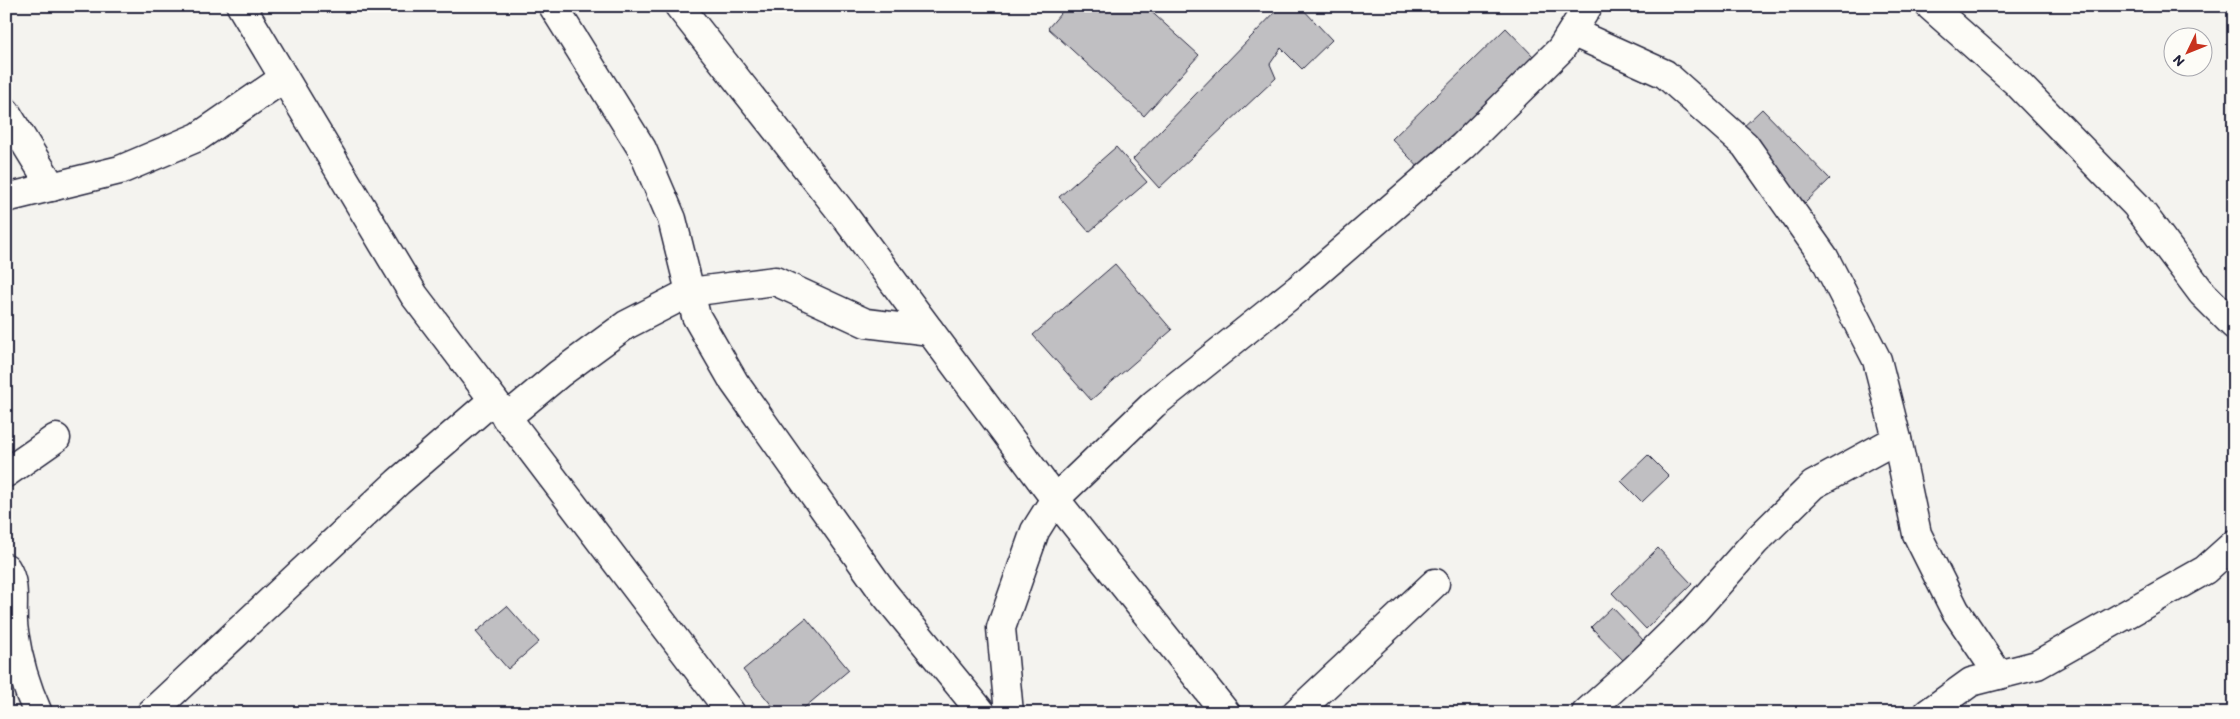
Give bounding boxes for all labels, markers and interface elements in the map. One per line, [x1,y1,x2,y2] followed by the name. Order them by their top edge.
[2162,28,2212,78] north arrow
[2169,51,2188,70] text: N

